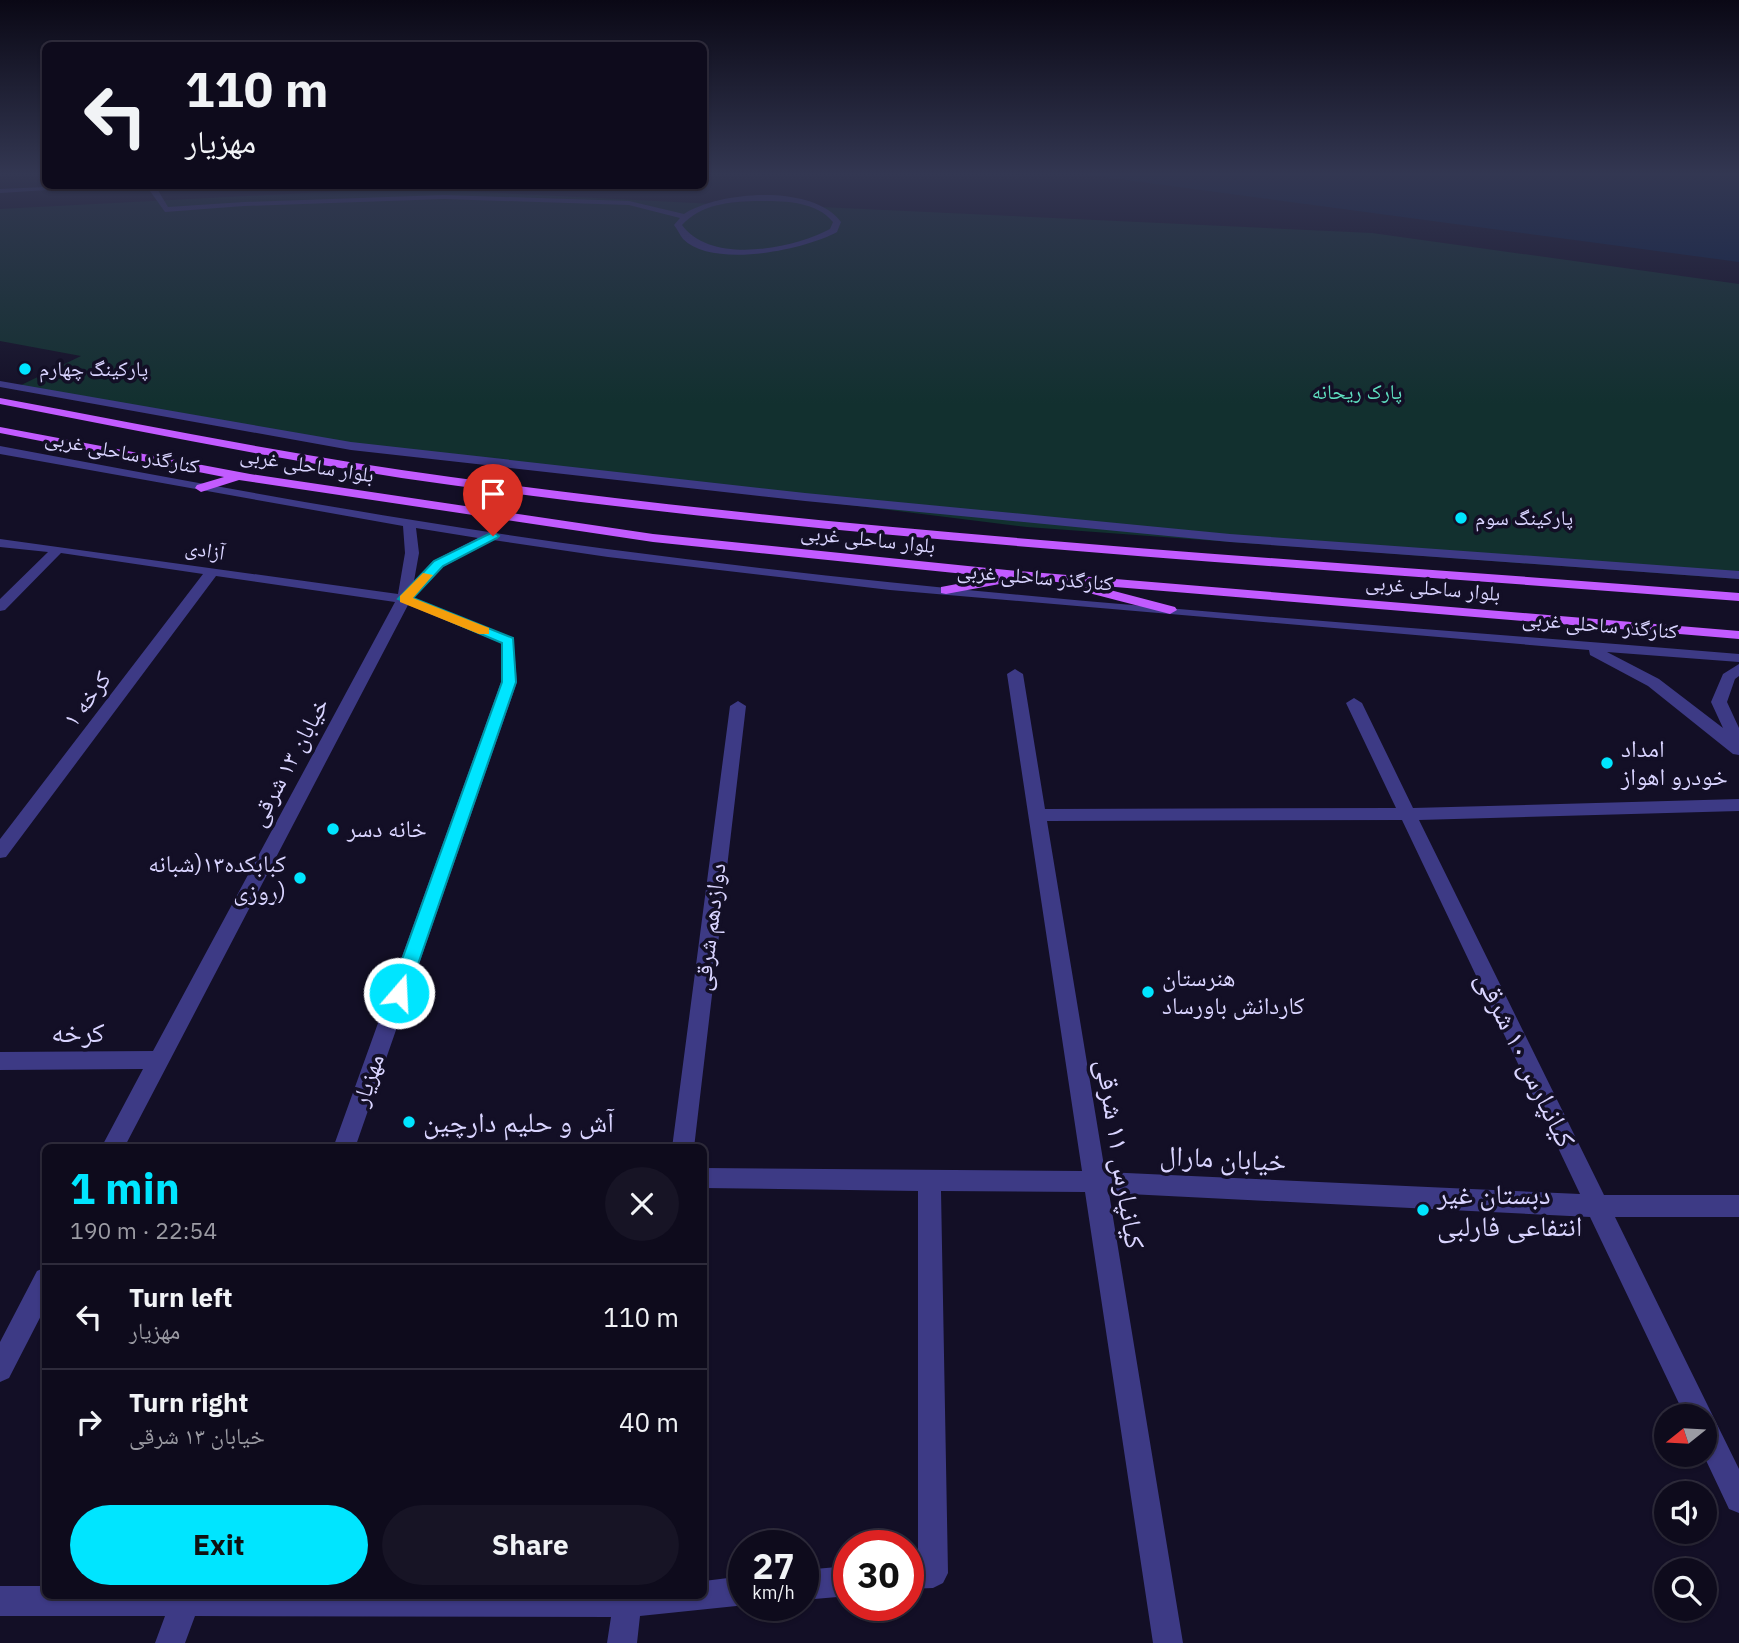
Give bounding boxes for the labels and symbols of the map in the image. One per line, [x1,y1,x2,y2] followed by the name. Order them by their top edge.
[39,354,148,383] place label: پارکینگ چهارم
[17,361,33,377] marker: پارکینگ چهارم
[1312,377,1402,405] park label: پارک ریحانه
[43,422,202,480] street label: کنارگذر ساحلی غربی
[238,440,376,488] street label: بلوار ساحلی غربی
[463,464,523,536] pin
[1475,503,1573,532] place label: پارکینگ سوم
[1453,510,1469,526] marker: پارکینگ سوم
[799,517,937,559] street label: بلوار ساحلی غربی
[183,532,228,566] street label: آزادی
[956,555,1114,597] street label: کنارگذر ساحلی غربی
[1365,567,1502,607] street label: بلوار ساحلی غربی
[1521,603,1679,645] street label: کنارگذر ساحلی غربی
[55,664,118,733] street label: کرخه ۱
[241,691,336,832] street label: خیابان ۱۳ شرقی
[1620,732,1728,792] place label: امداد خودرو اهواز
[1599,755,1615,771] marker: امداد خودرو اهواز
[346,812,427,844] place label: خانه دسر
[325,821,341,837] marker: خانه دسر
[148,847,286,907] place label: کبابکده۱۳(شبانه روزی)
[685,861,734,993] street label: دوازدهم شرقی
[292,870,308,886] marker: کبابکده۱۳(شبانه روزی)
[362,956,436,1030] position arrow
[1162,961,1305,1021] place label: هنرستان کاردانش باورساد
[1468,964,1585,1153] street label: کیانپارس ۱۰ شرقی
[1140,984,1156,1000] marker: هنرستان کاردانش باورساد
[51,1013,105,1050] street label: کرخه
[343,1049,391,1111] street label: مهزیار
[1088,1056,1155,1252] street label: کیانپارس ۱۱ شرقی
[423,1103,615,1141] place label: آش و حلیم دارچین
[401,1114,417,1130] marker: آش و حلیم دارچین
[1159,1136,1287,1179] street label: خیابان مارال
[1436,1175,1582,1244] place label: دبستان غیر انتفاعی فارلبی
[1415,1202,1431,1218] marker: دبستان غیر انتفاعی فارلبی
[1654,1404,1717,1466] north arrow
[833,1530,924,1621] speed limit sign: 30

